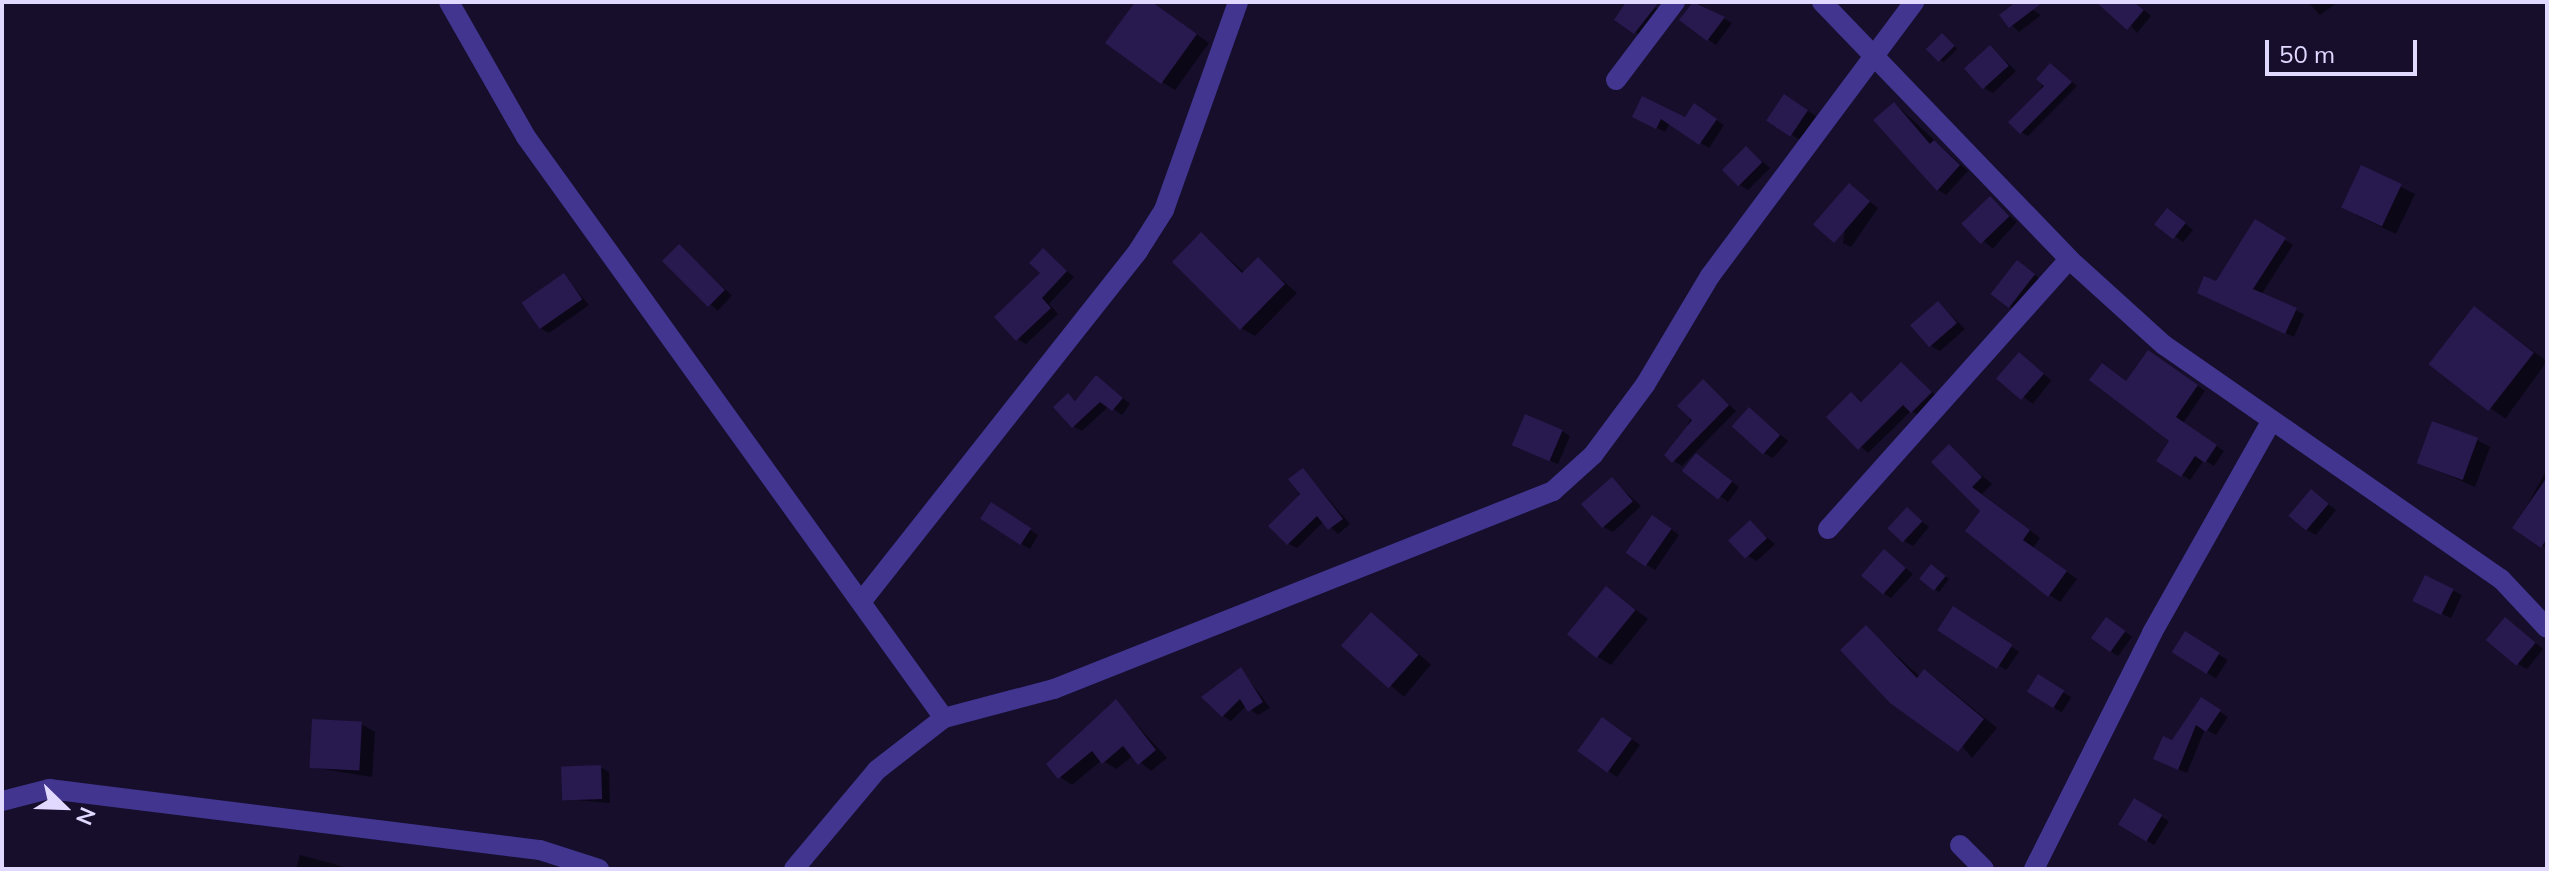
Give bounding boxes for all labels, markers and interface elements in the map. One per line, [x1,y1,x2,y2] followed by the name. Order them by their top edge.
[2269,24,2421,74] scale bar
[2279,39,2335,69] text: 50 m
[24,767,104,847] north arrow
[70,803,102,829] text: N

